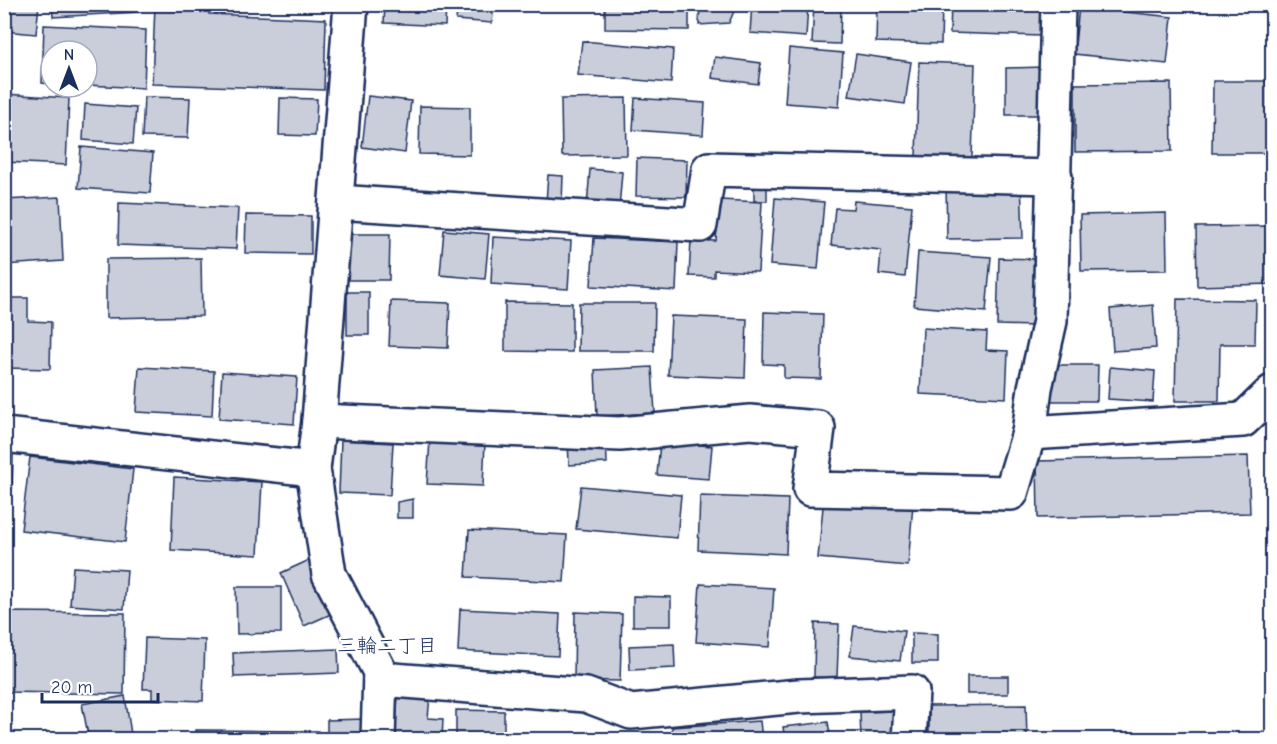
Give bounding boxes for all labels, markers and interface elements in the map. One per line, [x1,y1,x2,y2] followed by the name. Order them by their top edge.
[39,39,99,99] north arrow
[64,46,74,64] text: N
[337,634,437,657] district label: 三輪二丁目
[42,666,158,704] scale bar
[51,677,92,698] text: 20 m

